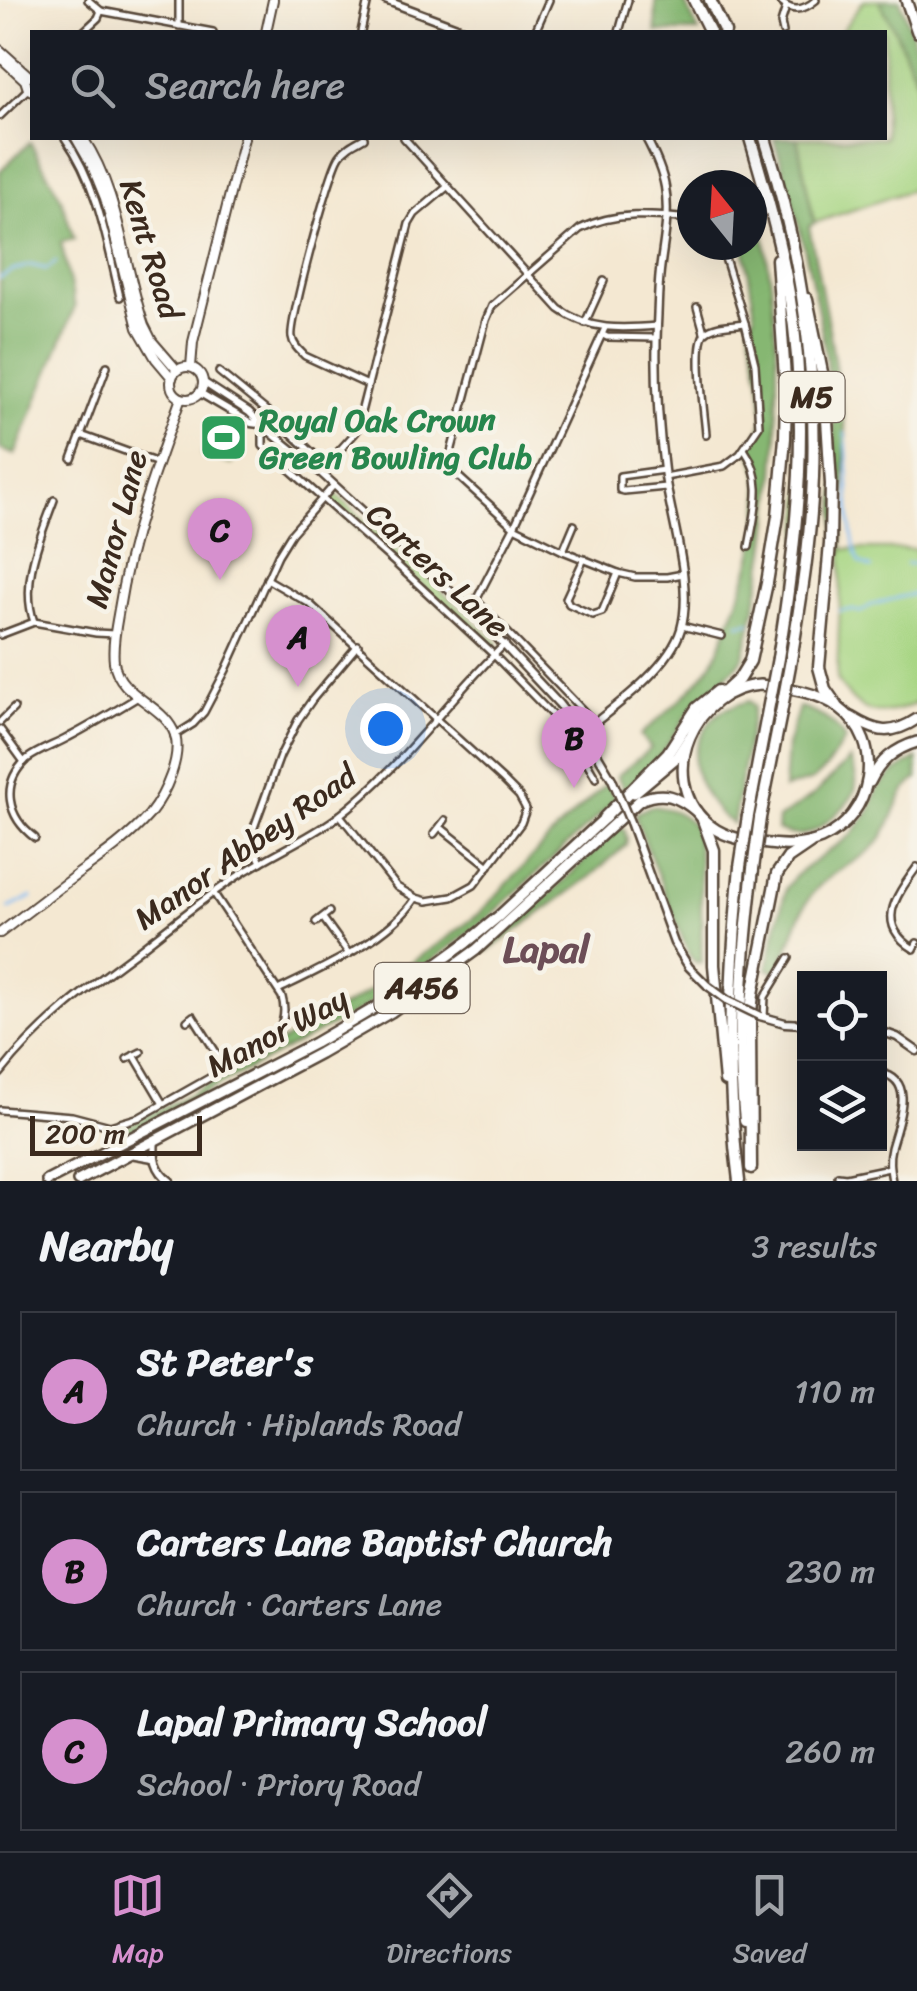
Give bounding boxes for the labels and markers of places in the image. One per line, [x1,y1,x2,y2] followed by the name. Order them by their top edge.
[258,392,532,486] place label: Royal Oak Crown Green Bowling Club
[198,412,250,464] sports icon: Royal Oak Crown Green Bowling Club
[188,498,252,580] pin: C
[266,604,330,687] pin: A
[542,706,606,788] pin: B

